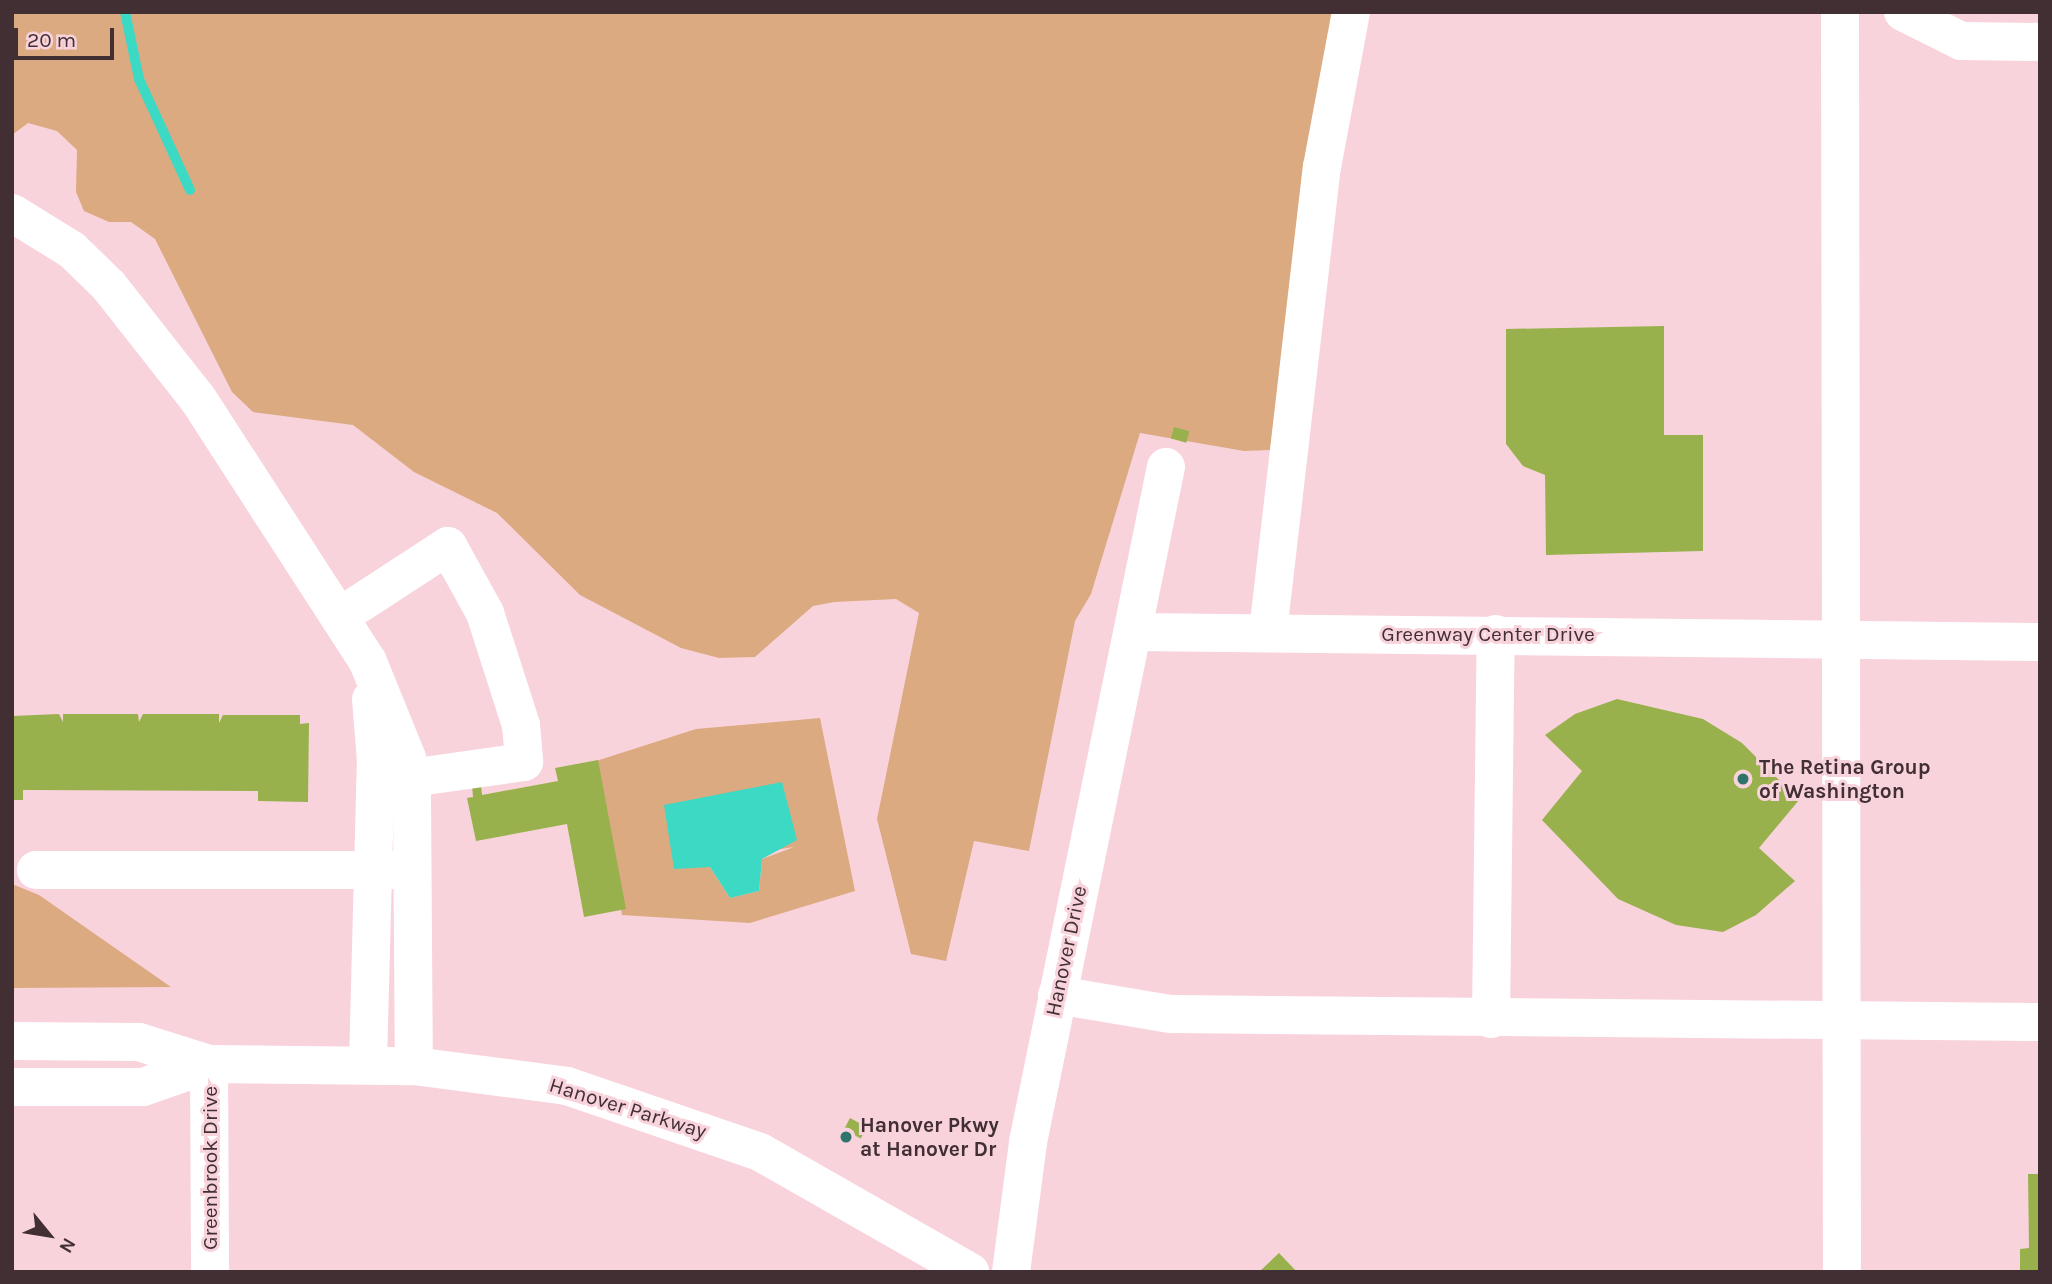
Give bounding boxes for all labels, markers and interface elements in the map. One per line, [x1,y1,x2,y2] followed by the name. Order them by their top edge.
[18,14,117,58] scale bar
[27,28,76,52] text: 20 m
[1381,621,1595,647] street label: Greenway Center Drive
[1759,754,1931,804] place label: The Retina Group of Washington
[1733,769,1753,789] marker: The Retina Group of Washington
[1040,883,1092,1019] street label: Hanover Drive
[546,1072,710,1144] street label: Hanover Parkway
[197,1086,223,1250] street label: Greenbrook Drive
[860,1112,999,1162] place label: Hanover Pkwy at Hanover Dr
[838,1129,854,1145] marker: Hanover Pkwy at Hanover Dr
[14,1200,84,1270] north arrow
[54,1234,80,1257] text: N

